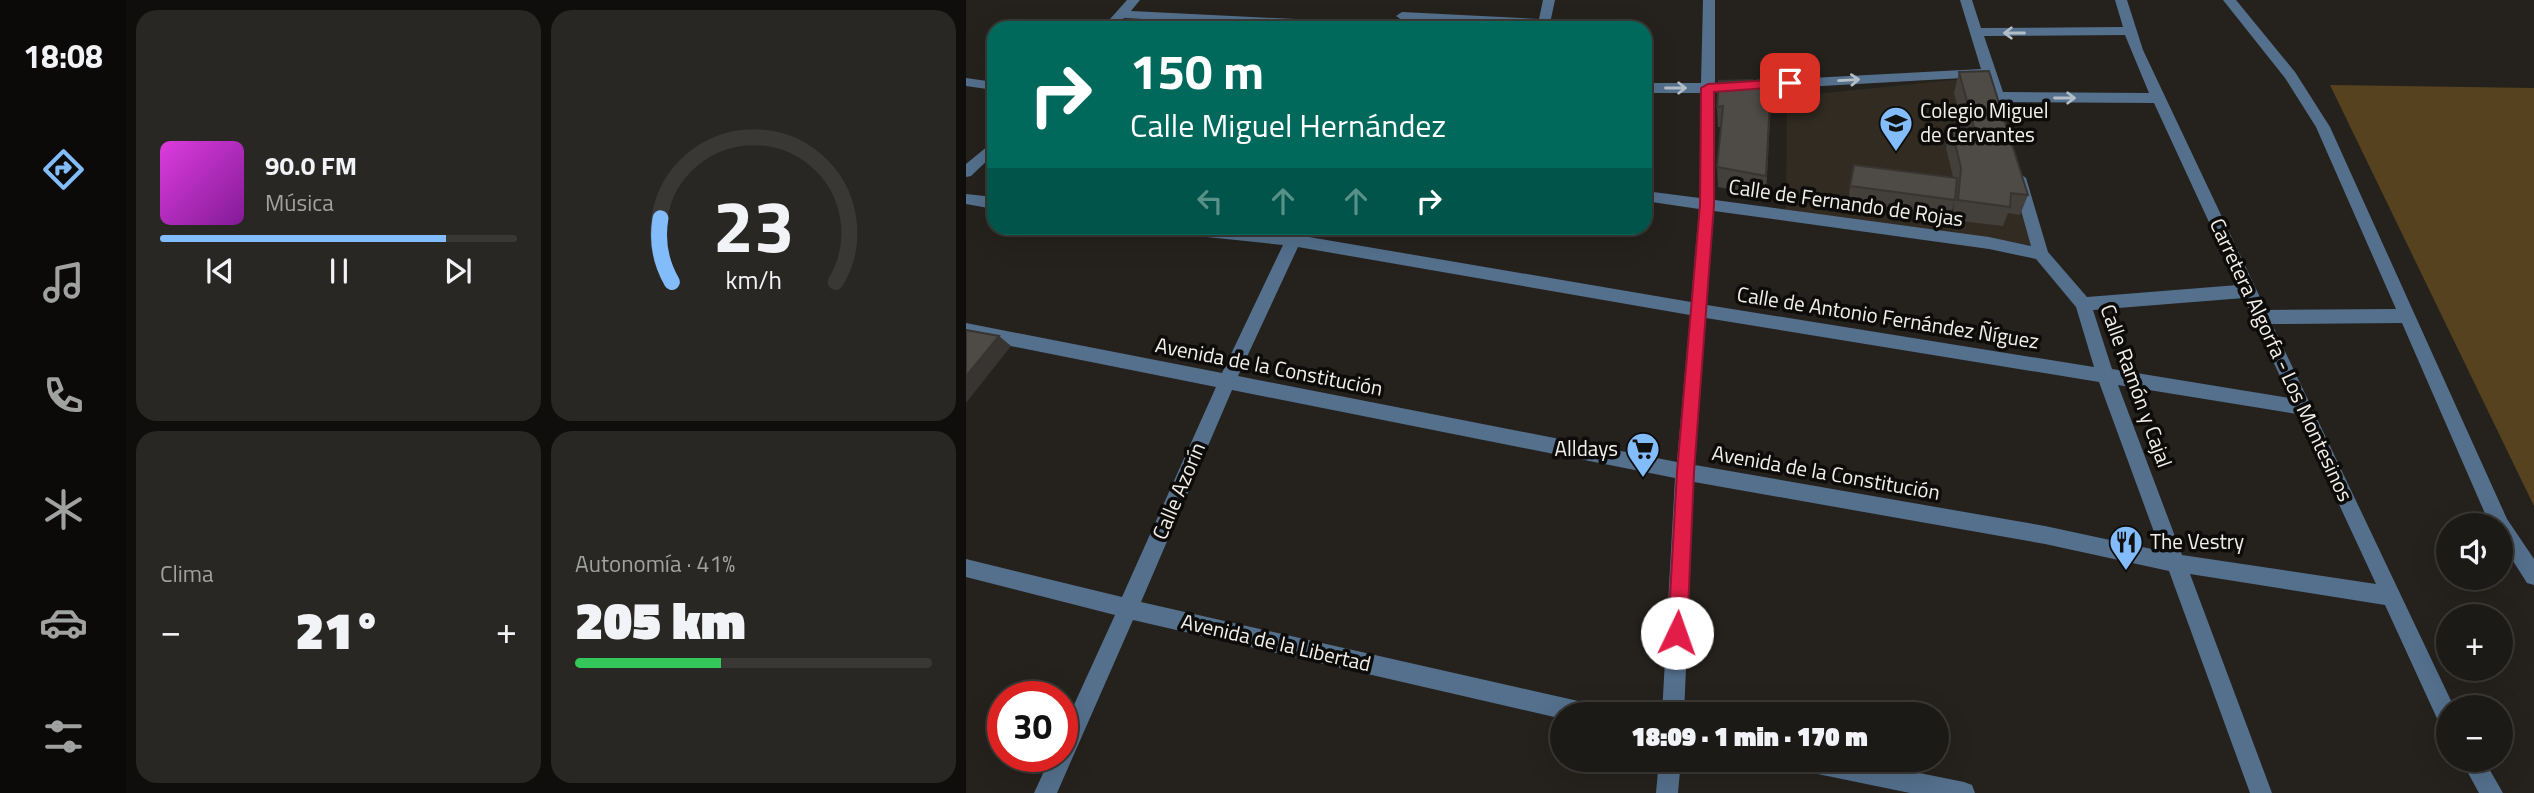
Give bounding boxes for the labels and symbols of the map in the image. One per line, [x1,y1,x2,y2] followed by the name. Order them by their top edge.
[2003,26,2026,40] one-way arrow
[1760,53,1820,113] pin
[1837,73,1860,86] one-way arrow
[1665,81,1688,95] one-way arrow
[2053,91,2076,105] one-way arrow
[1920,94,2049,150] place label: Colegio Miguel de Cervantes
[1877,104,1915,153] school or university icon: Colegio Miguel de Cervantes
[1727,170,1966,234] street label: Calle de Fernando de Rojas
[2202,213,2362,507] street label: Carretera Algorfa - Los Montesinos
[1735,277,2041,357] street label: Calle de Antonio Fernández Ñíguez
[2093,300,2181,472] street label: Calle Ramón y Cajal
[1153,328,1386,404] street label: Avenida de la Constitución
[1624,430,1662,479] supermarket icon: Alldays
[1554,432,1618,464] place label: Alldays
[1710,436,1943,508] street label: Avenida de la Constitución
[1143,437,1213,544] street label: Calle Azorín
[2107,523,2145,572] restaurant icon: The Vestry
[2150,525,2244,557] place label: The Vestry
[1640,596,1714,670] position arrow
[1178,605,1374,679] street label: Avenida de la Libertad
[987,681,1078,772] speed limit sign: 30

